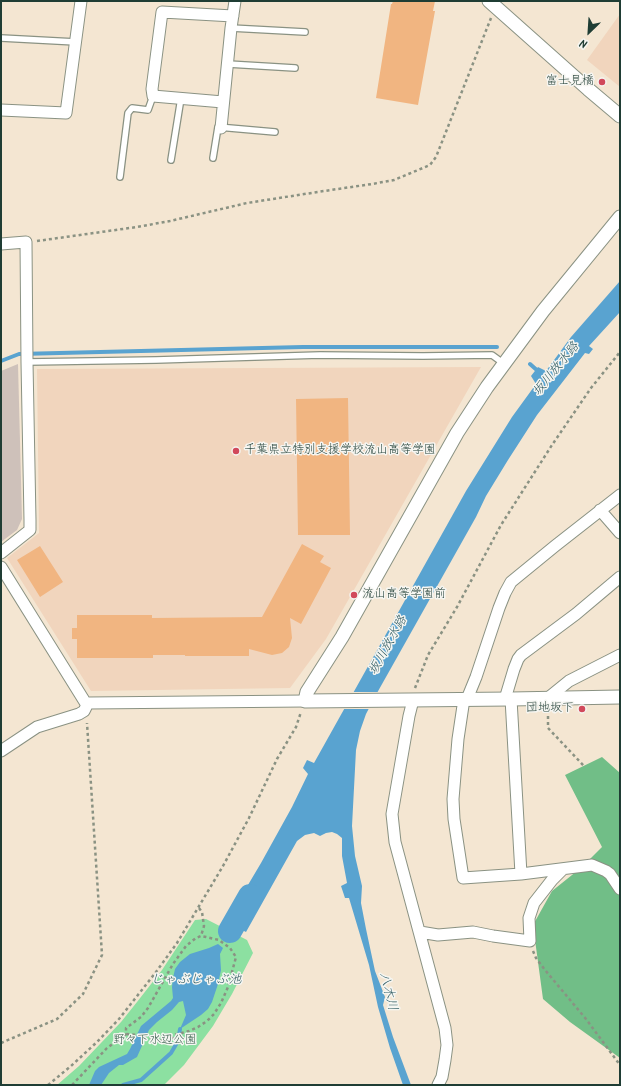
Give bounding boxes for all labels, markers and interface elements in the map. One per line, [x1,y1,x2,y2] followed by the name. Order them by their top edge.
[569,12,609,52] north arrow
[577,33,591,53] text: N
[546,75,594,89] place label: 富士見橋
[597,77,607,87] marker: 富士見橋
[530,340,584,400] water label: 坂川放水路
[244,444,436,458] place label: 千葉県立特別支援学校流山高等学園
[231,446,241,456] marker: 千葉県立特別支援学校流山高等学園
[362,588,446,602] place label: 流山高等学園前
[349,590,359,600] marker: 流山高等学園前
[366,614,412,678] water label: 坂川放水路
[526,702,574,716] place label: 団地坂下
[577,704,587,714] marker: 団地坂下
[375,971,399,1013] water label: 八木川
[151,973,241,989] water label: じゃぶじゃぶ池
[113,1034,197,1048] park label: 野々下水辺公園

